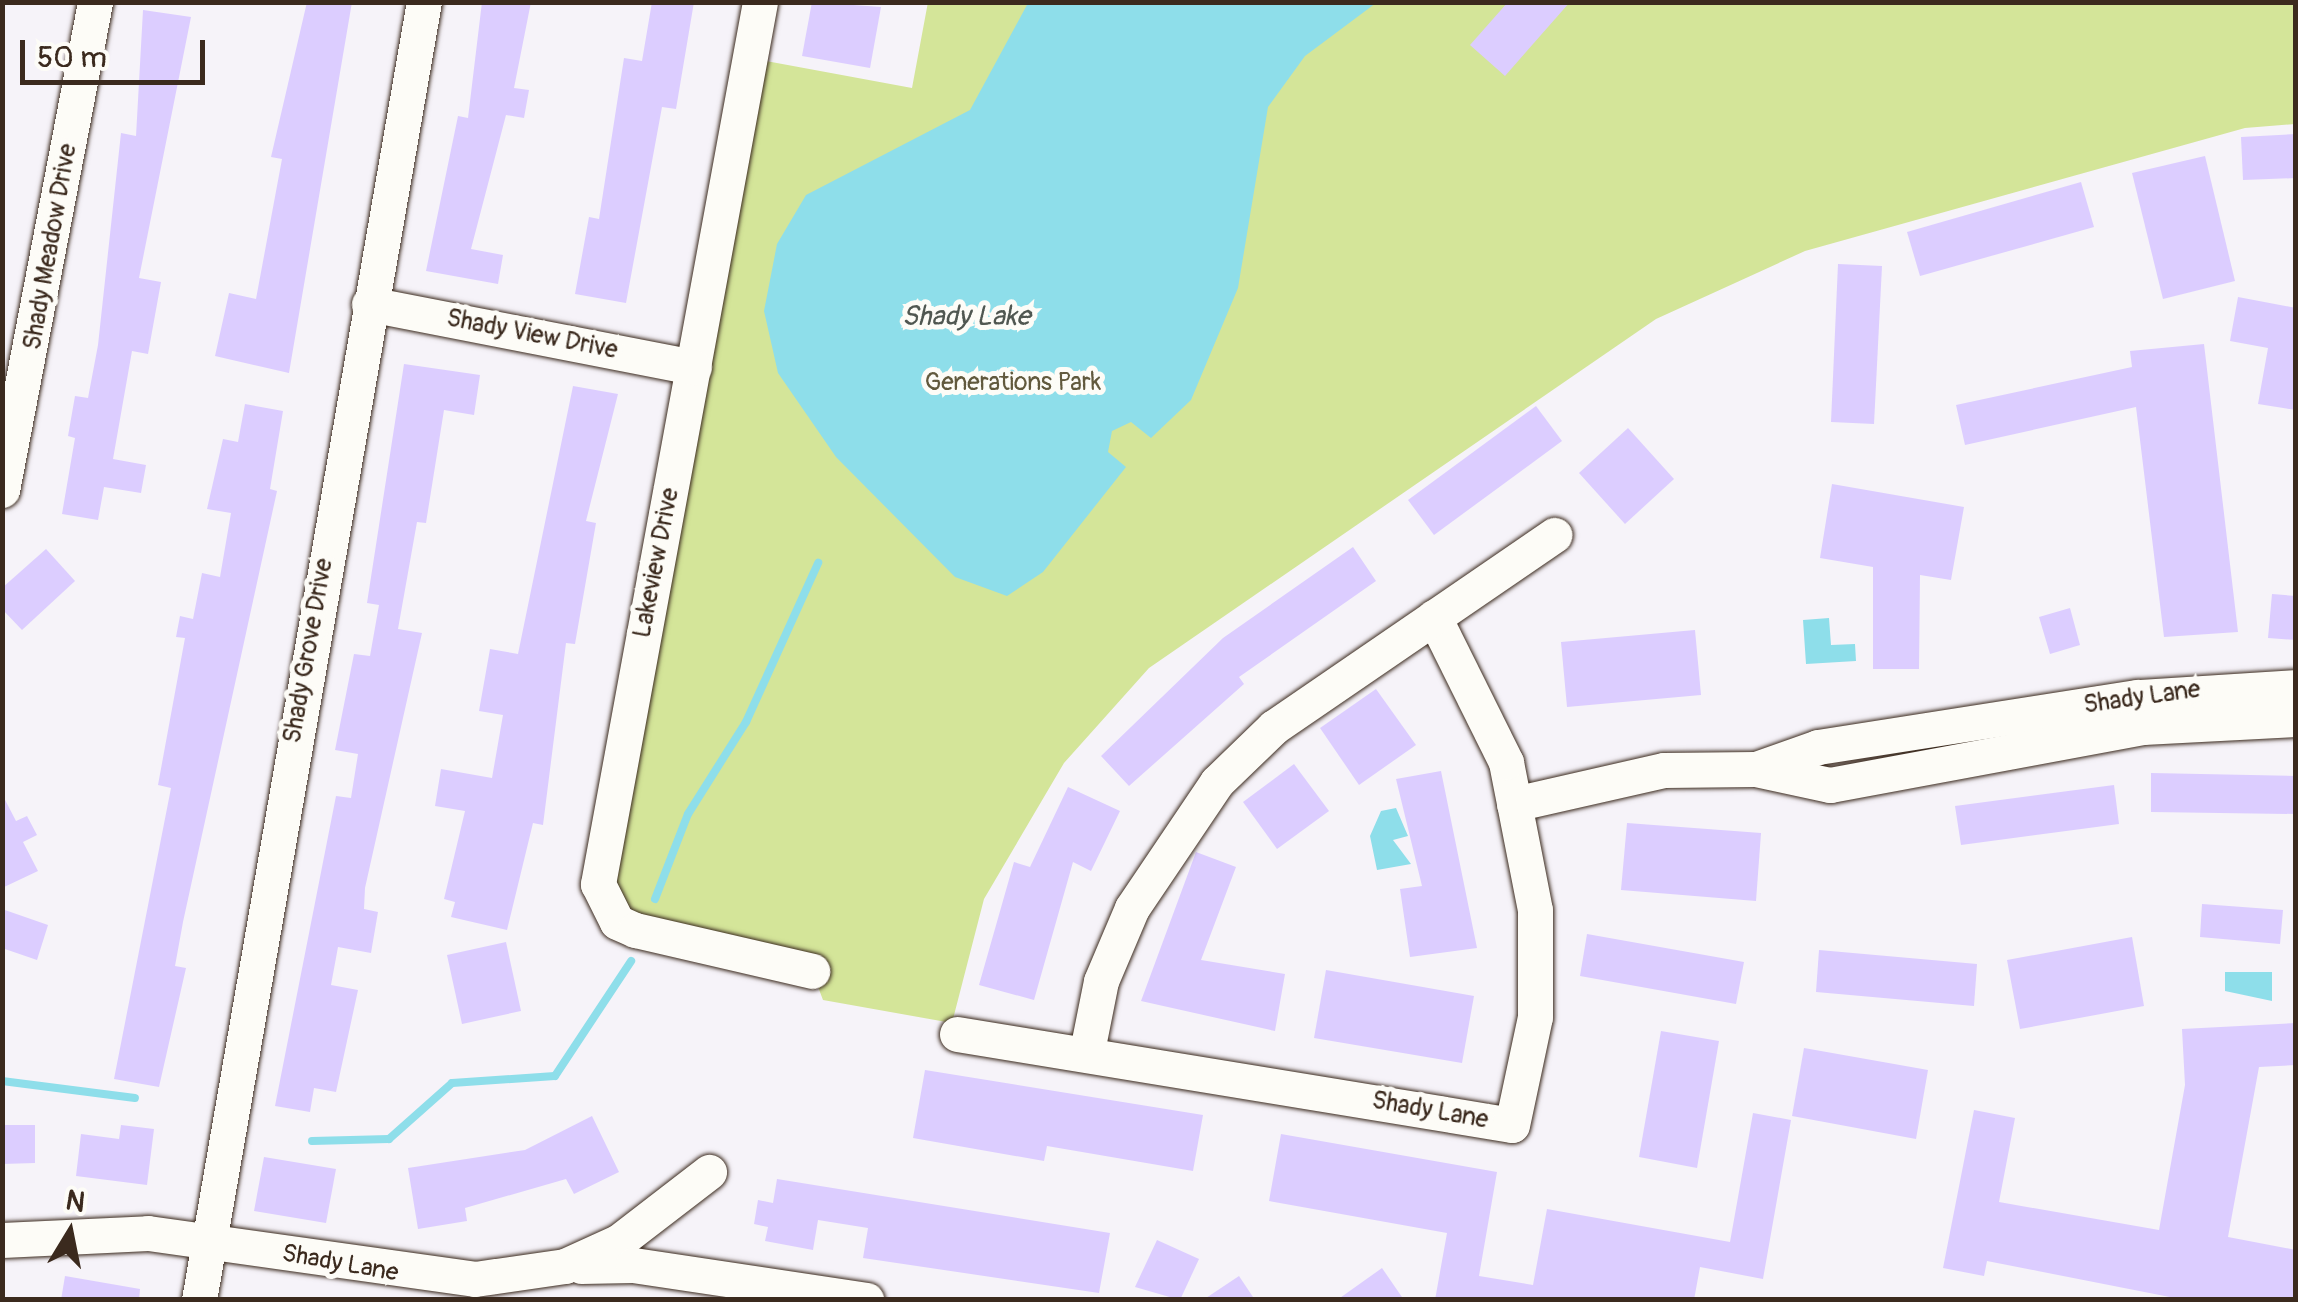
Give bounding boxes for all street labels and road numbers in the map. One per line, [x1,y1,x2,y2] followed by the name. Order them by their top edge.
[18,142,84,352] street label: Shady Meadow Drive
[444,304,620,366] street label: Shady View Drive
[628,485,686,641] street label: Lakeview Drive
[278,556,340,746] street label: Shady Grove Drive
[2082,675,2202,721] street label: Shady Lane
[1369,1086,1491,1136] street label: Shady Lane
[279,1239,401,1289] street label: Shady Lane

